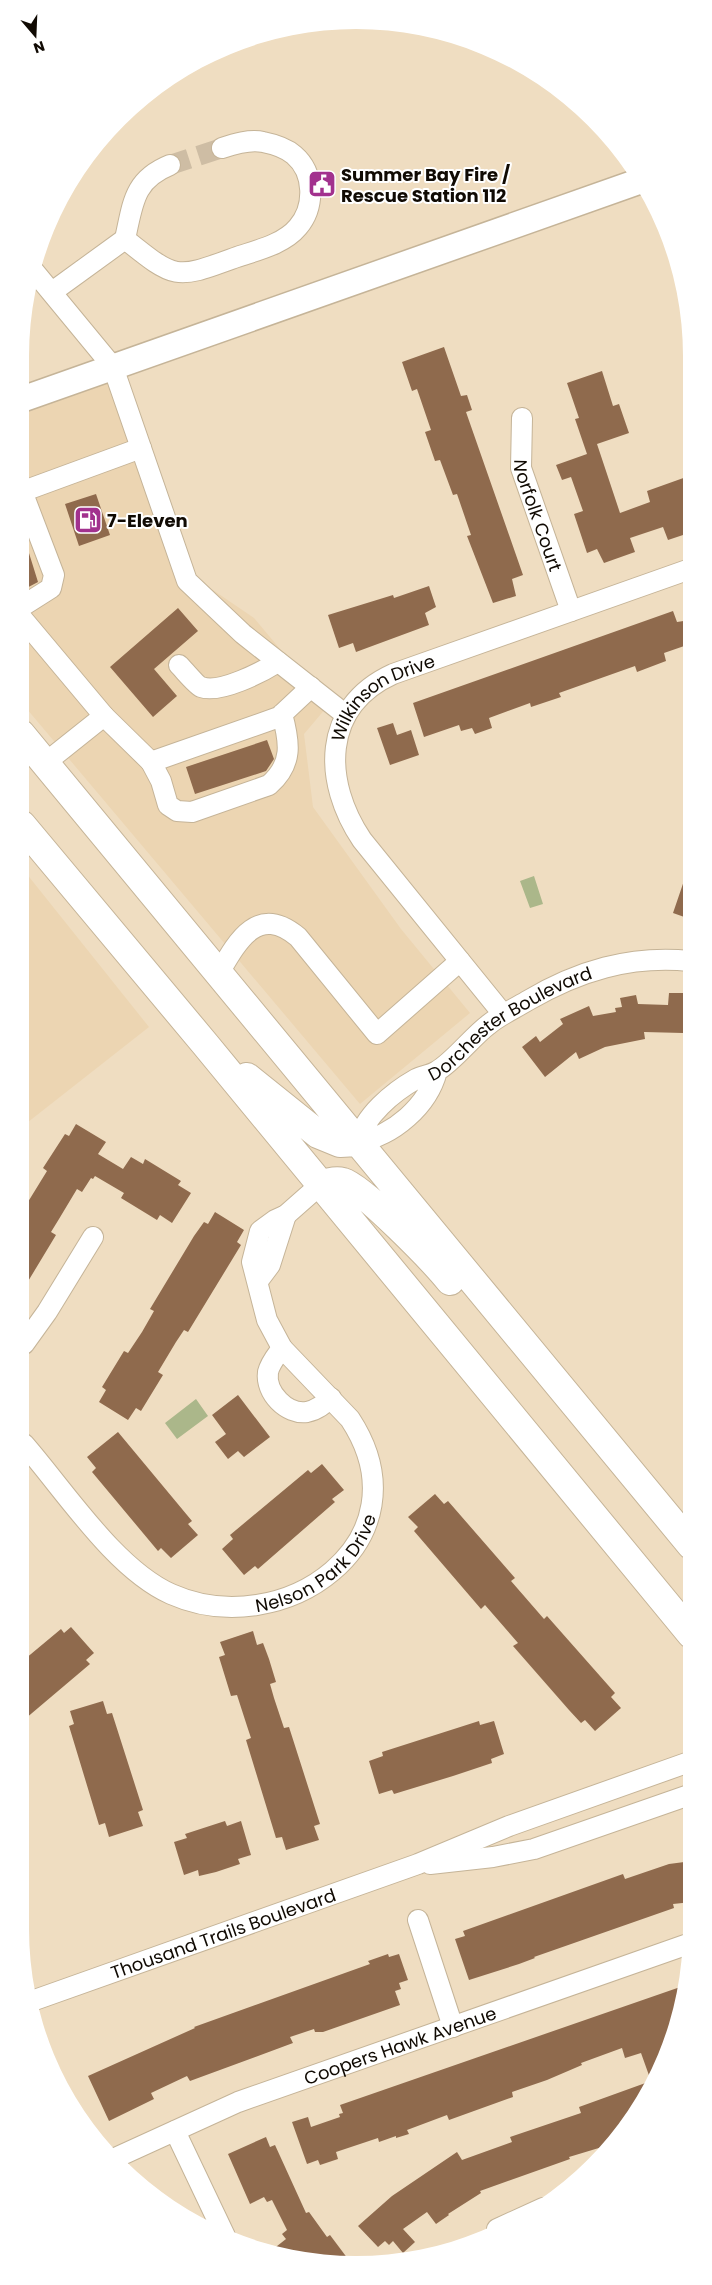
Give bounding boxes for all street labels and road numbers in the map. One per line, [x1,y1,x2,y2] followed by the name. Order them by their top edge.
[508,459,569,575] street label: Norfolk Court
[325,648,438,744] street label: Wilkinson Drive
[423,960,595,1086] street label: Dorchester Boulevard
[253,1510,382,1618] street label: Nelson Park Drive
[107,1882,339,1985] street label: Thousand Trails Boulevard
[300,2000,500,2090] street label: Coopers Hawk Avenue

